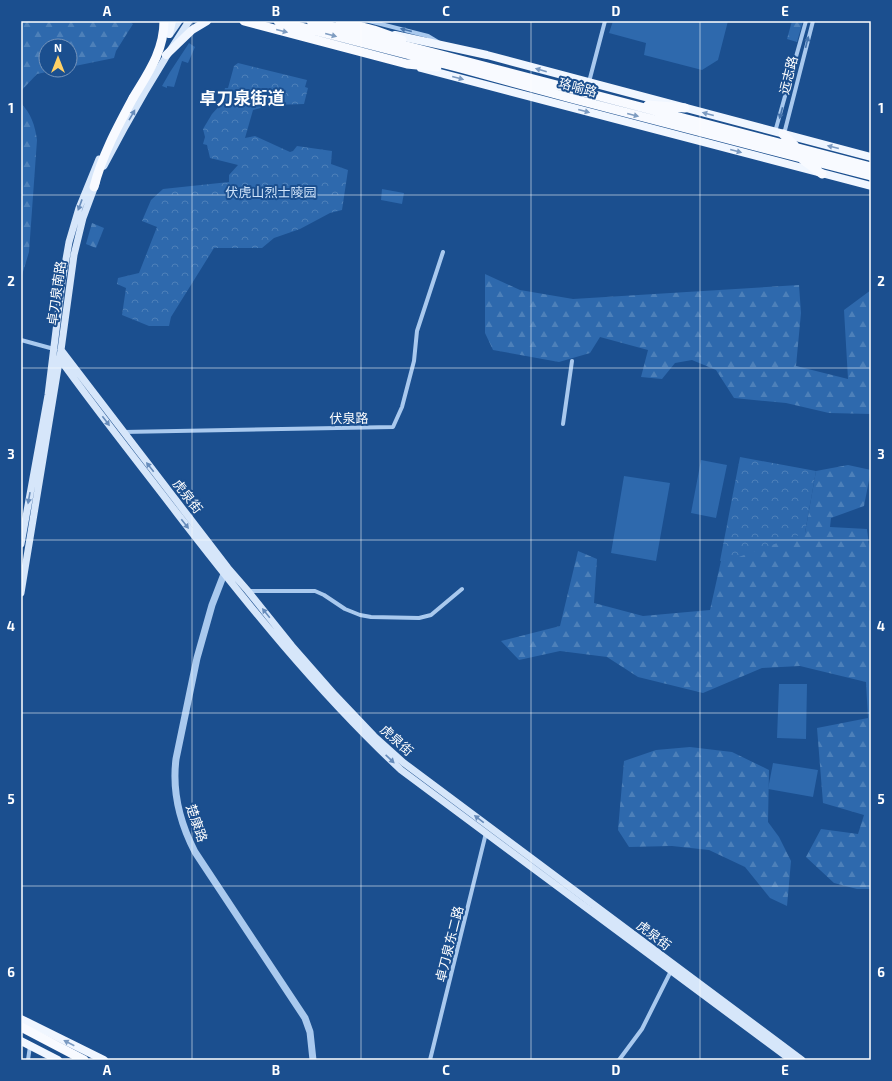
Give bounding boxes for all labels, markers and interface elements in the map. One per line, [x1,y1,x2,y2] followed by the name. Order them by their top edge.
[103,3,112,19] text: A
[272,3,280,19] text: B
[442,3,450,19] text: C
[612,3,621,19] text: D
[781,3,789,19] text: E
[400,27,412,33] one-way arrow
[275,28,288,34] one-way arrow
[324,32,337,38] one-way arrow
[804,36,810,48] one-way arrow
[38,38,78,78] north arrow
[54,41,62,54] text: N
[776,54,800,96] street label: 远志路
[535,67,547,73] one-way arrow
[557,74,599,100] street label: 珞喻路
[452,75,464,81] one-way arrow
[200,87,285,107] district label: 卓刀泉街道
[8,100,14,116] text: 1
[878,100,884,116] text: 1
[777,106,783,119] one-way arrow
[578,108,590,114] one-way arrow
[128,109,135,121] one-way arrow
[701,111,713,117] one-way arrow
[627,112,639,118] one-way arrow
[827,144,839,150] one-way arrow
[730,149,743,155] one-way arrow
[225,184,317,200] park label: 伏虎山烈士陵园
[77,199,83,211] one-way arrow
[44,260,68,326] street label: 卓刀泉南路
[7,273,15,289] text: 2
[877,273,885,289] text: 2
[329,410,369,426] street label: 伏泉路
[102,416,110,427] one-way arrow
[7,446,15,462] text: 3
[877,446,885,462] text: 3
[146,462,154,473] one-way arrow
[170,476,206,516] street label: 虎泉街
[26,492,32,504] one-way arrow
[181,519,189,530] one-way arrow
[261,607,270,618] one-way arrow
[7,618,15,634] text: 4
[877,618,885,634] text: 4
[377,721,417,759] street label: 虎泉街
[385,754,395,764] one-way arrow
[7,791,15,807] text: 5
[877,791,885,807] text: 5
[183,802,211,844] street label: 楚康路
[473,815,484,824] one-way arrow
[432,904,466,984] street label: 卓刀泉东二路
[634,917,674,953] street label: 虎泉街
[7,964,15,980] text: 6
[877,964,885,980] text: 6
[63,1039,75,1046] one-way arrow
[103,1062,112,1078] text: A
[272,1062,280,1078] text: B
[442,1062,450,1078] text: C
[612,1062,621,1078] text: D
[781,1062,789,1078] text: E

